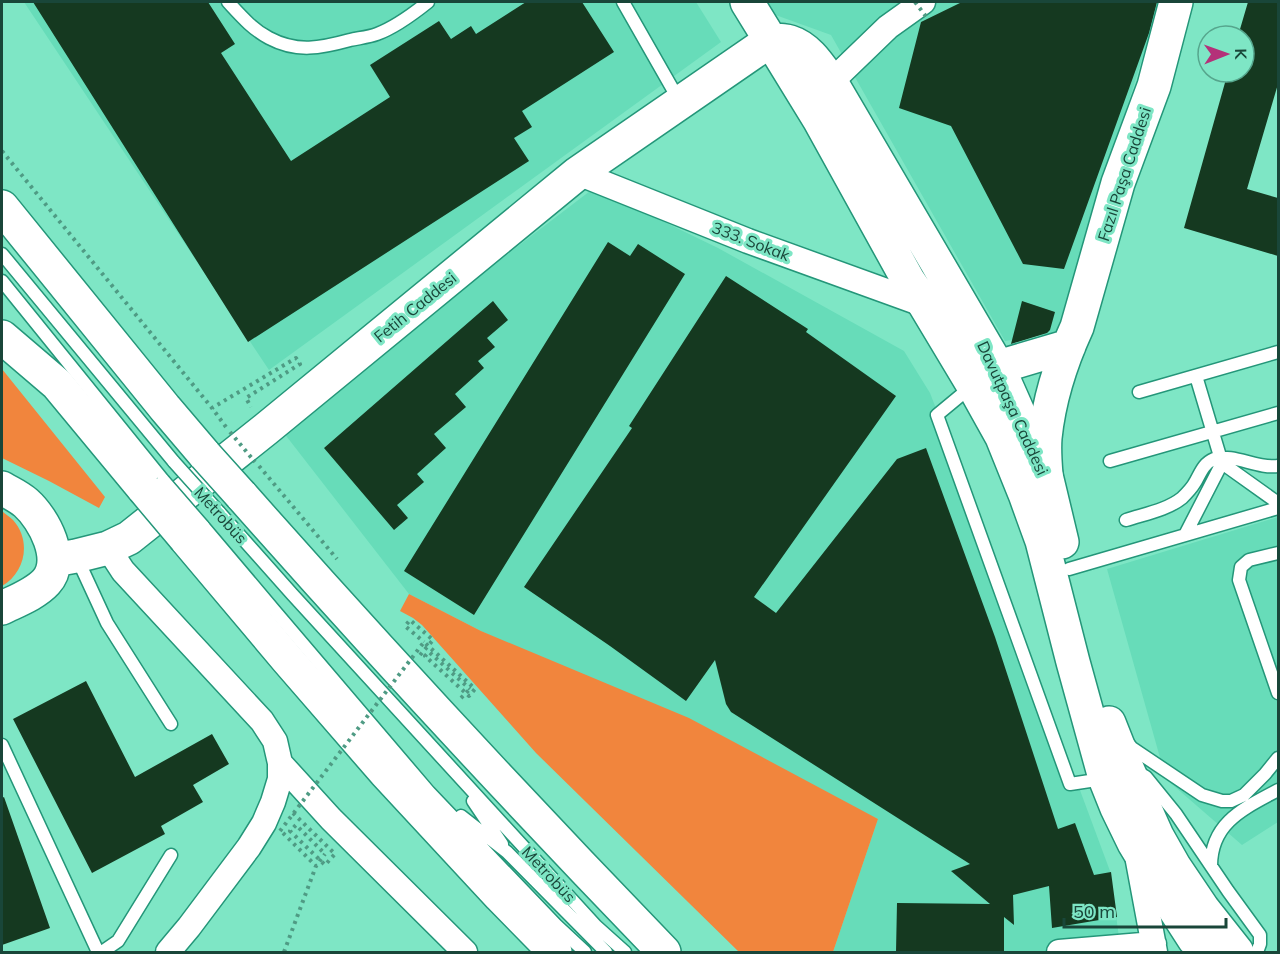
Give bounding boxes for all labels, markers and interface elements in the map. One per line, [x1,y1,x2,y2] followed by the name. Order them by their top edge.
[1196,24,1256,84] north arrow
[1231,48,1251,61] text: K
[1093,104,1155,244] street label: Fazıl Paşa Caddesi
[709,217,793,265] street label: 333. Sokak
[370,268,460,346] street label: Fetih Caddesi
[973,338,1053,478] street label: Davutpaşa Caddesi
[190,482,252,548] street label: Metrobüs
[518,842,580,906] street label: Metrobüs
[1064,891,1226,929] scale bar
[1073,900,1115,923] text: 50 m

